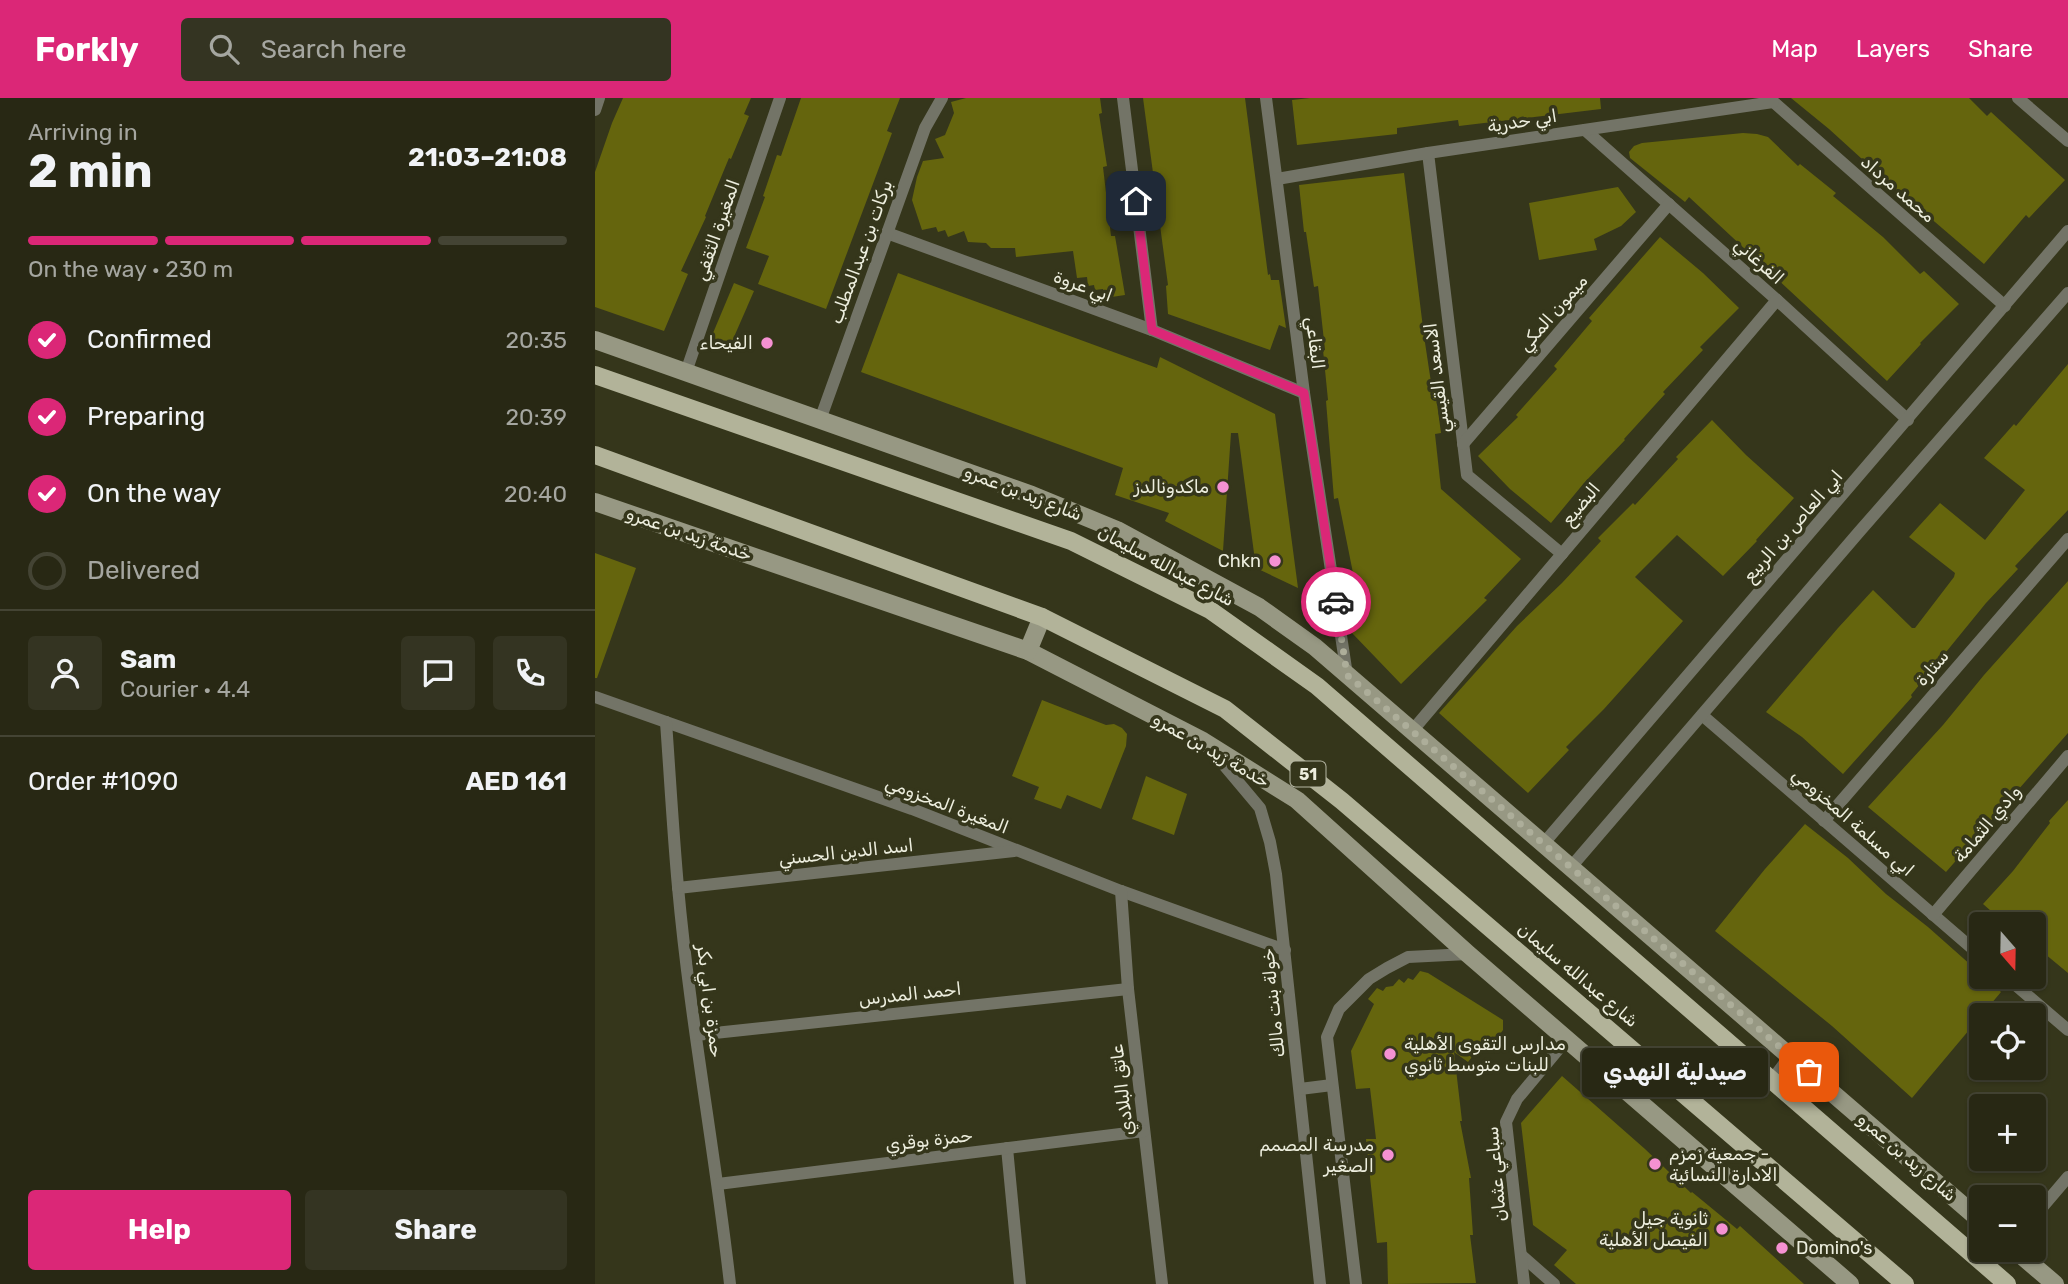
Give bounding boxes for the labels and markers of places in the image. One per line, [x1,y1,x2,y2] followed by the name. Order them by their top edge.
[1106,171,1166,231] pin
[699,332,753,354] place label: الفيحاء
[759,335,775,351] marker: الفيحاء
[1133,476,1209,498] place label: ماكدونالدز
[1215,479,1231,495] marker: ماكدونالدز
[1218,550,1261,572] place label: Chkn
[1267,553,1283,569] marker: Chkn
[1404,1033,1566,1077] place label: مدارس التقوى الأهلية للبنات متوسط ثانوي
[1779,1042,1839,1102] pin
[1382,1046,1398,1062] marker: مدارس التقوى الأهلية للبنات متوسط ثانوي
[1581,1048,1767,1096] callout: صيدلية النهدي
[1259,1134,1374,1177] place label: مدرسة المصمم الصغير
[1669,1143,1777,1186] place label: جمعية زمزم - الادارة النسائية
[1380,1147,1396,1163] marker: مدرسة المصمم الصغير
[1647,1156,1663,1172] marker: جمعية زمزم - الادارة النسائية
[1599,1208,1708,1251] place label: ثانوية جيل الفيصل الأهلية
[1714,1221,1730,1237] marker: ثانوية جيل الفيصل الأهلية
[1796,1237,1873,1259] place label: Domino's
[1774,1240,1790,1256] marker: Domino's

